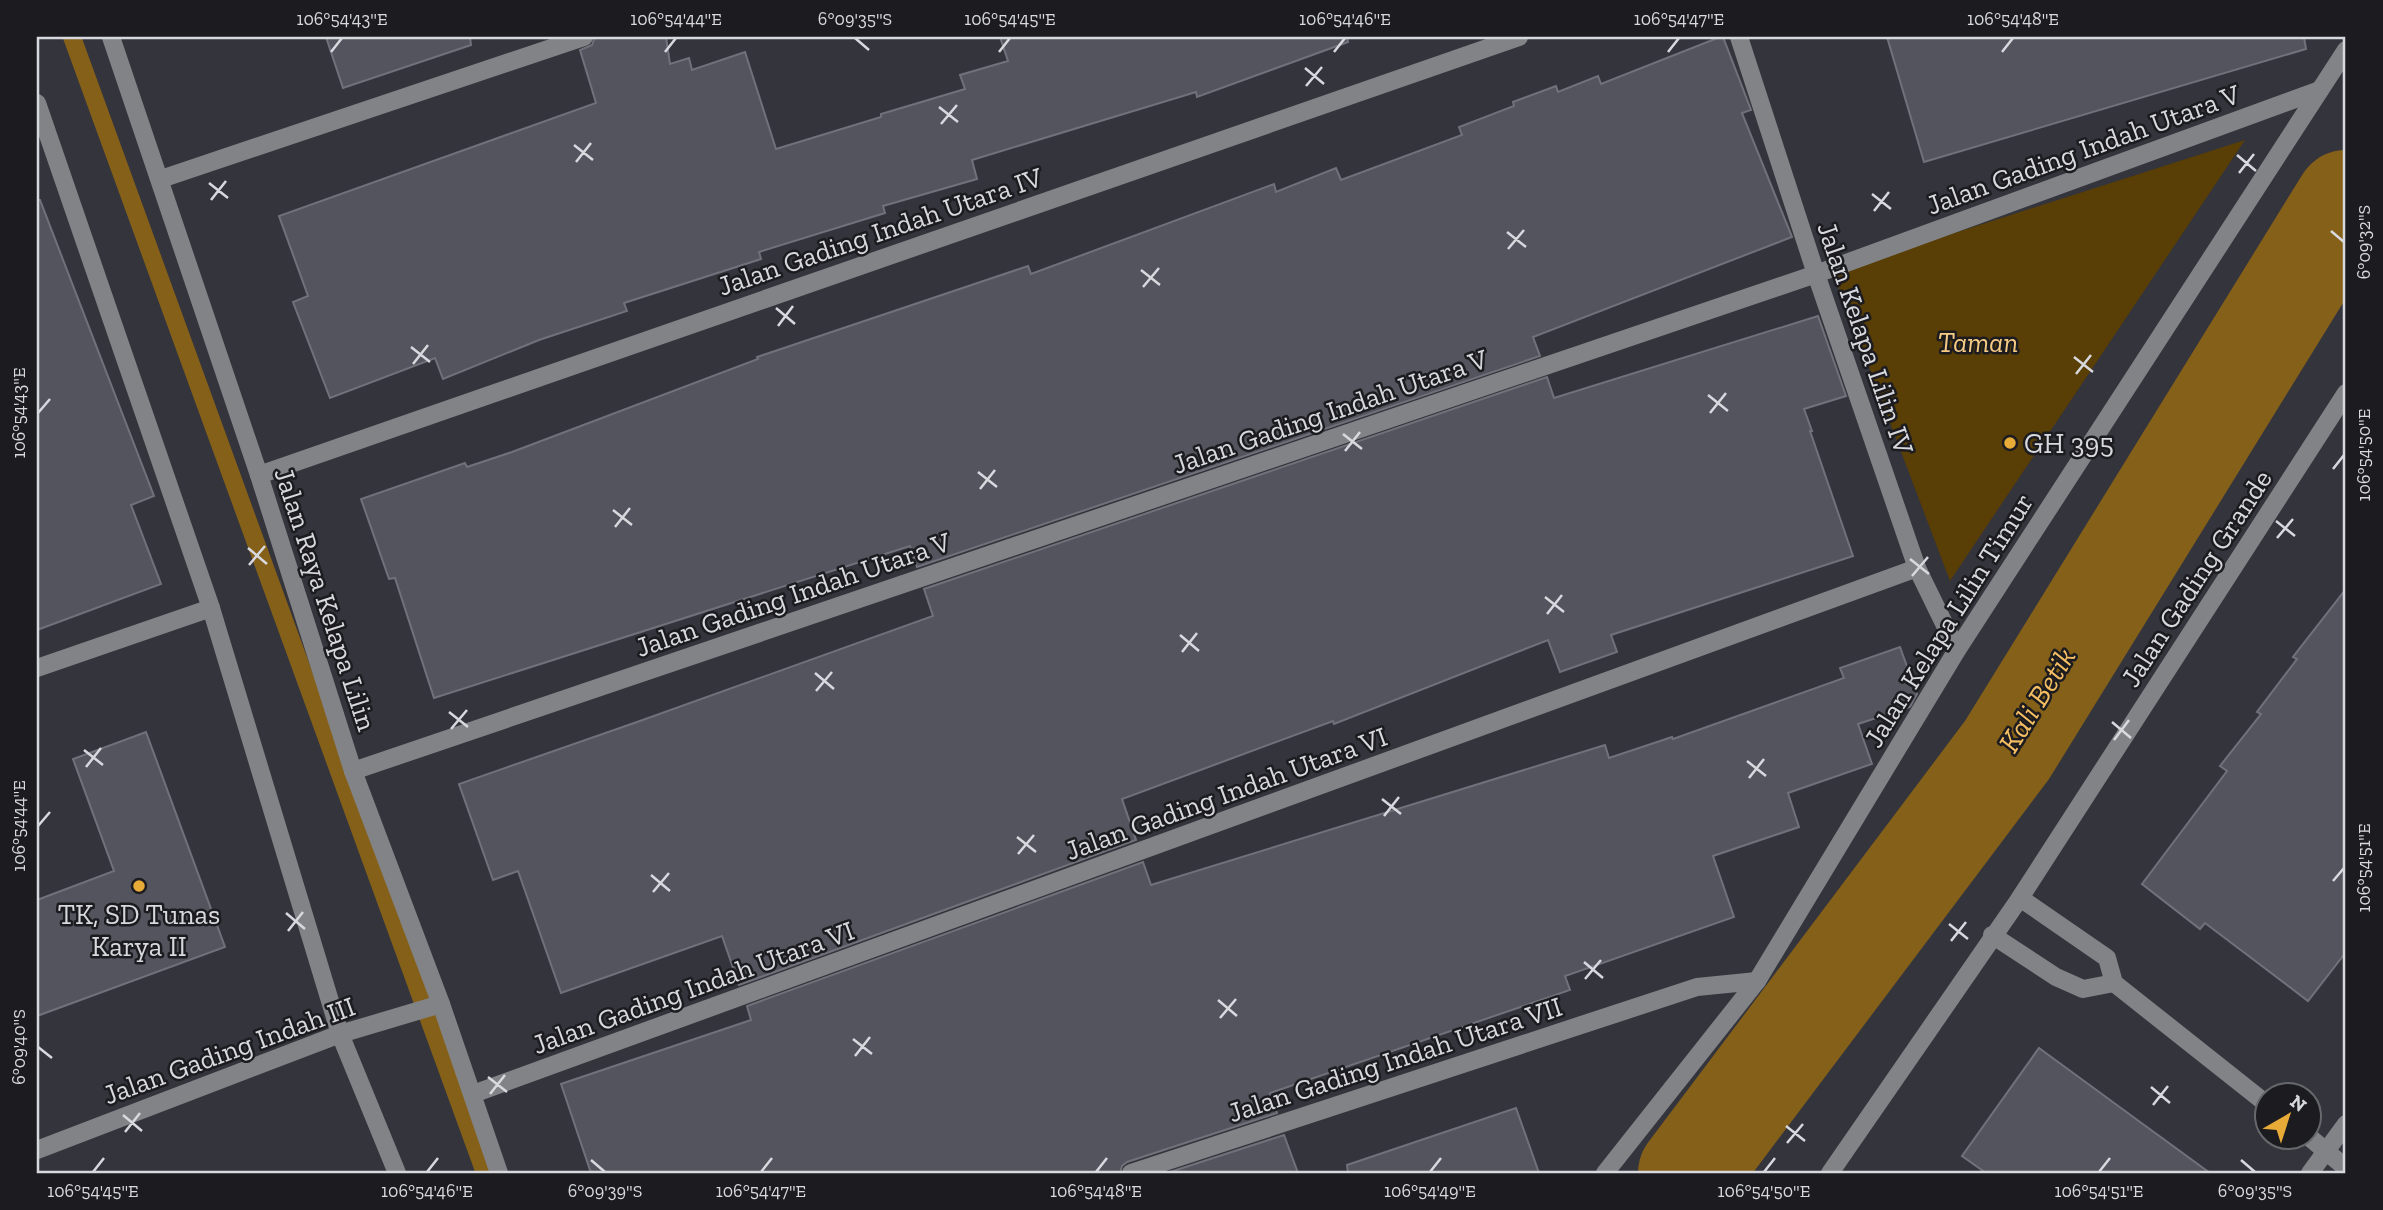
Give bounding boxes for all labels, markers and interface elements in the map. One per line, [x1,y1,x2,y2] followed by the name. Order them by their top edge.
[296,8,388,30] text: 106°54'43"E
[630,8,722,30] text: 106°54'44"E
[818,8,892,30] text: 6°09'35"S
[964,8,1056,30] text: 106°54'45"E
[1299,8,1391,30] text: 106°54'46"E
[1634,8,1724,30] text: 106°54'47"E
[1967,8,2059,30] text: 106°54'48"E
[1922,77,2245,222] street label: Jalan Gading Indah Utara V
[714,160,1048,303] street label: Jalan Gading Indah Utara IV
[2353,205,2375,279] text: 6°09'32"S
[1810,218,1921,460] street label: Jalan Kelapa Lilin IV
[1938,326,2018,359] park label: Taman
[1168,342,1493,481] street label: Jalan Gading Indah Utara V
[8,367,30,459] text: 106°54'43"E
[2353,409,2375,501] text: 106°54'50"E
[2024,427,2114,460] place label: GH 395
[2002,435,2018,451] marker: GH 395
[267,463,384,735] street label: Jalan Raya Kelapa Lilin
[2114,464,2279,693] street label: Jalan Gading Grande
[1857,487,2040,753] street label: Jalan Kelapa Lilin Timur
[631,525,956,664] street label: Jalan Gading Indah Utara V
[1991,641,2083,759] water label: Kali Betik
[1061,720,1392,867] street label: Jalan Gading Indah Utara VI
[8,780,30,872] text: 106°54'44"E
[2353,824,2375,912] text: 106°54'51"E
[131,878,147,894] marker: TK, SD Tunas Karya II
[58,898,220,963] place label: TK, SD Tunas Karya II
[528,914,859,1061] street label: Jalan Gading Indah Utara VI
[99,990,360,1111] street label: Jalan Gading Indah III
[1224,990,1566,1129] street label: Jalan Gading Indah Utara VII
[8,1009,30,1085] text: 6°09'40"S
[2254,1080,2324,1150] north arrow
[2286,1090,2311,1117] text: N
[47,1180,139,1202] text: 106°54'45"E
[381,1180,473,1202] text: 106°54'46"E
[568,1180,642,1202] text: 6°09'39"S
[716,1180,806,1202] text: 106°54'47"E
[1050,1180,1142,1202] text: 106°54'48"E
[1384,1180,1476,1202] text: 106°54'49"E
[1718,1180,1810,1202] text: 106°54'50"E
[2055,1180,2143,1202] text: 106°54'51"E
[2218,1180,2292,1202] text: 6°09'35"S

